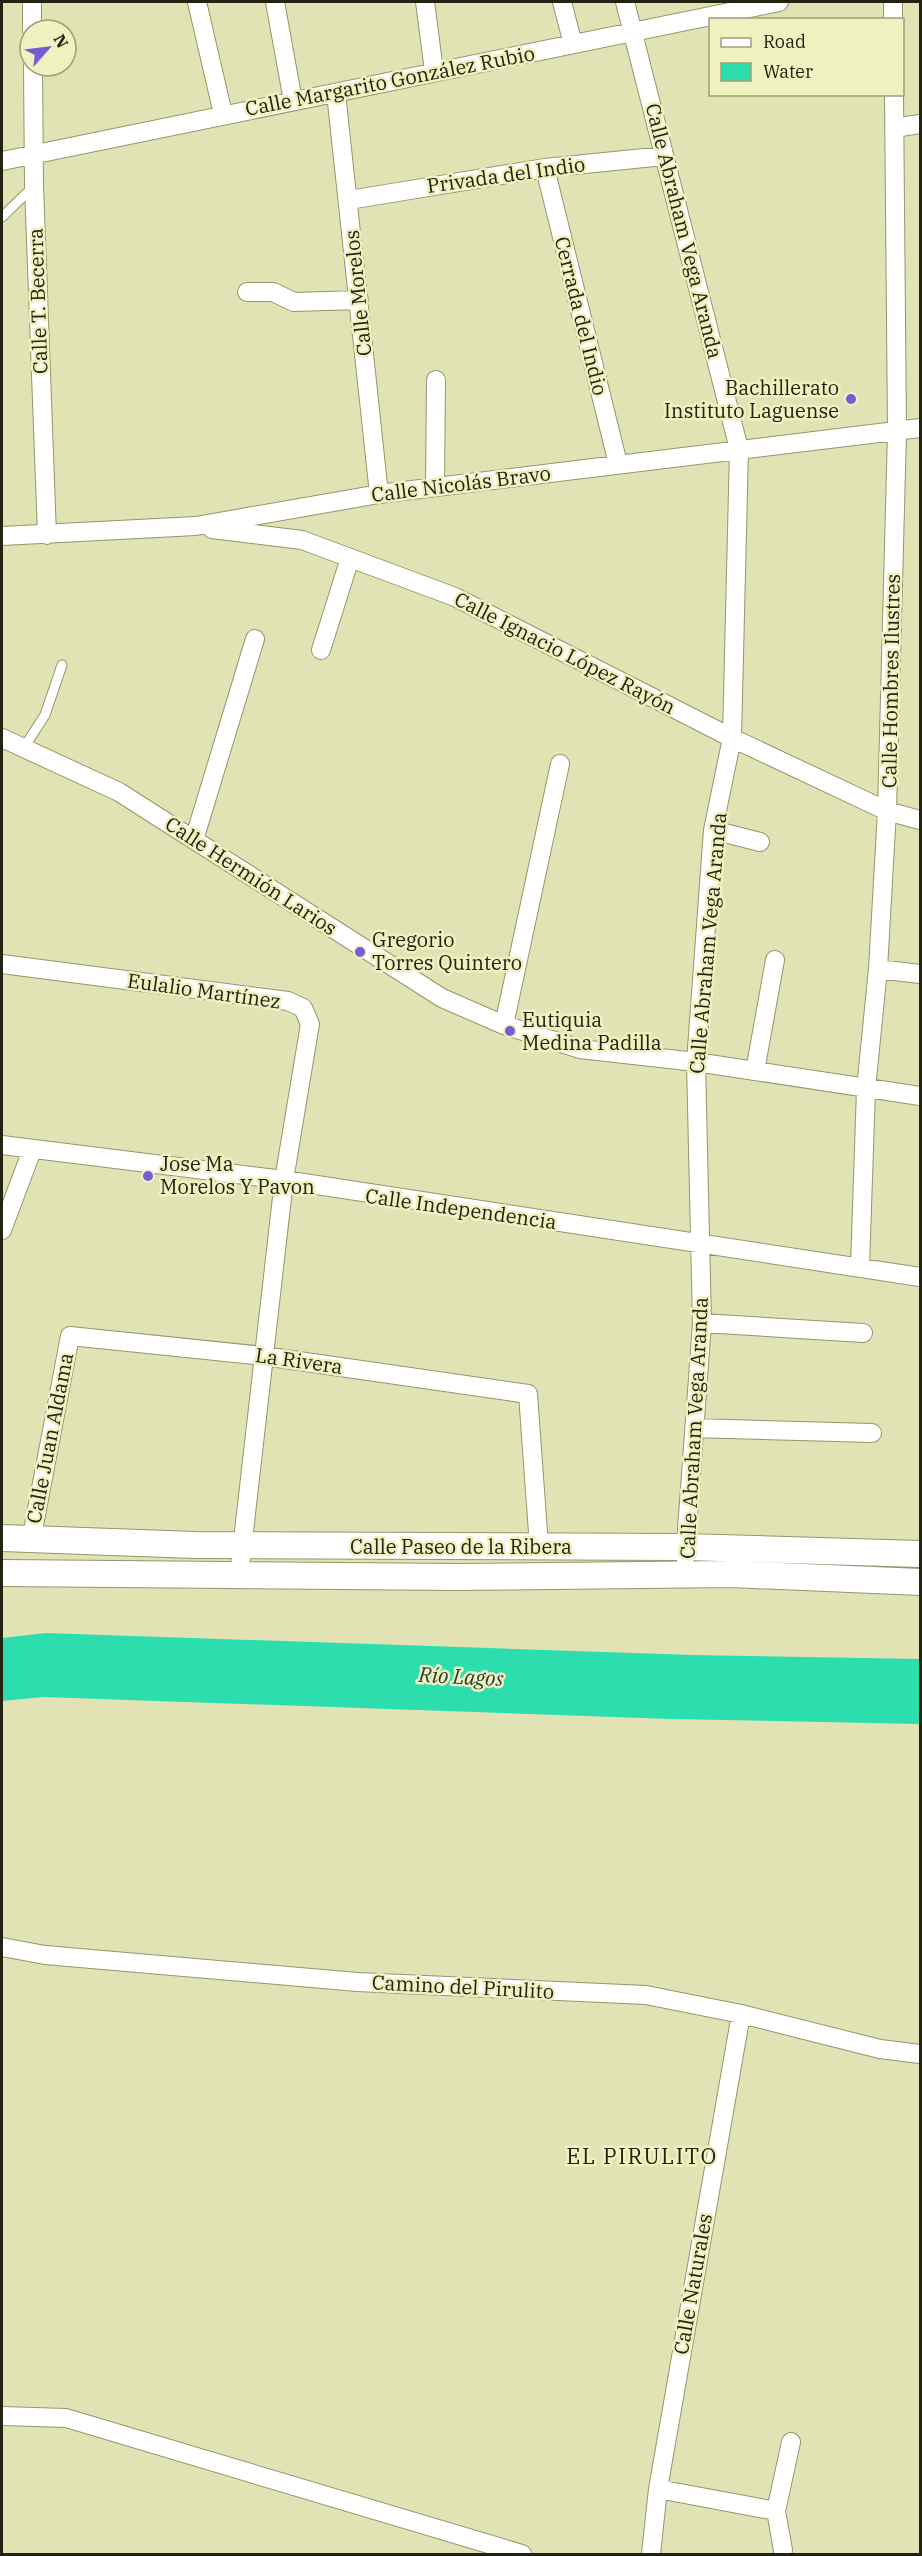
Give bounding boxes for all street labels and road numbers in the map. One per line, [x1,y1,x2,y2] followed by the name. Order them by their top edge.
[243,39,537,122] street label: Calle Margarito González Rubio
[640,100,729,361] street label: Calle Abraham Vega Aranda
[425,150,587,199] street label: Privada del Indio
[21,227,54,374] street label: Calle T. Becerra
[337,229,378,357] street label: Calle Morelos
[549,234,614,398] street label: Cerrada del Indio
[370,459,552,508] street label: Calle Nicolás Bravo
[875,574,906,788] street label: Calle Hombres Ilustres
[450,585,681,720] street label: Calle Ignacio López Rayón
[160,810,342,941] street label: Calle Hermión Larios
[683,811,732,1075] street label: Calle Abraham Vega Aranda
[126,966,283,1015] street label: Eulalio Martínez
[364,1182,558,1235] street label: Calle Independencia
[673,1296,714,1560] street label: Calle Abraham Vega Aranda
[254,1341,345,1380] street label: La Rivera
[20,1350,79,1526] street label: Calle Juan Aldama
[350,1533,572,1560] street label: Calle Paseo de la Ribera
[371,1968,555,2005] street label: Camino del Pirulito
[667,2211,718,2357] street label: Calle Naturales

